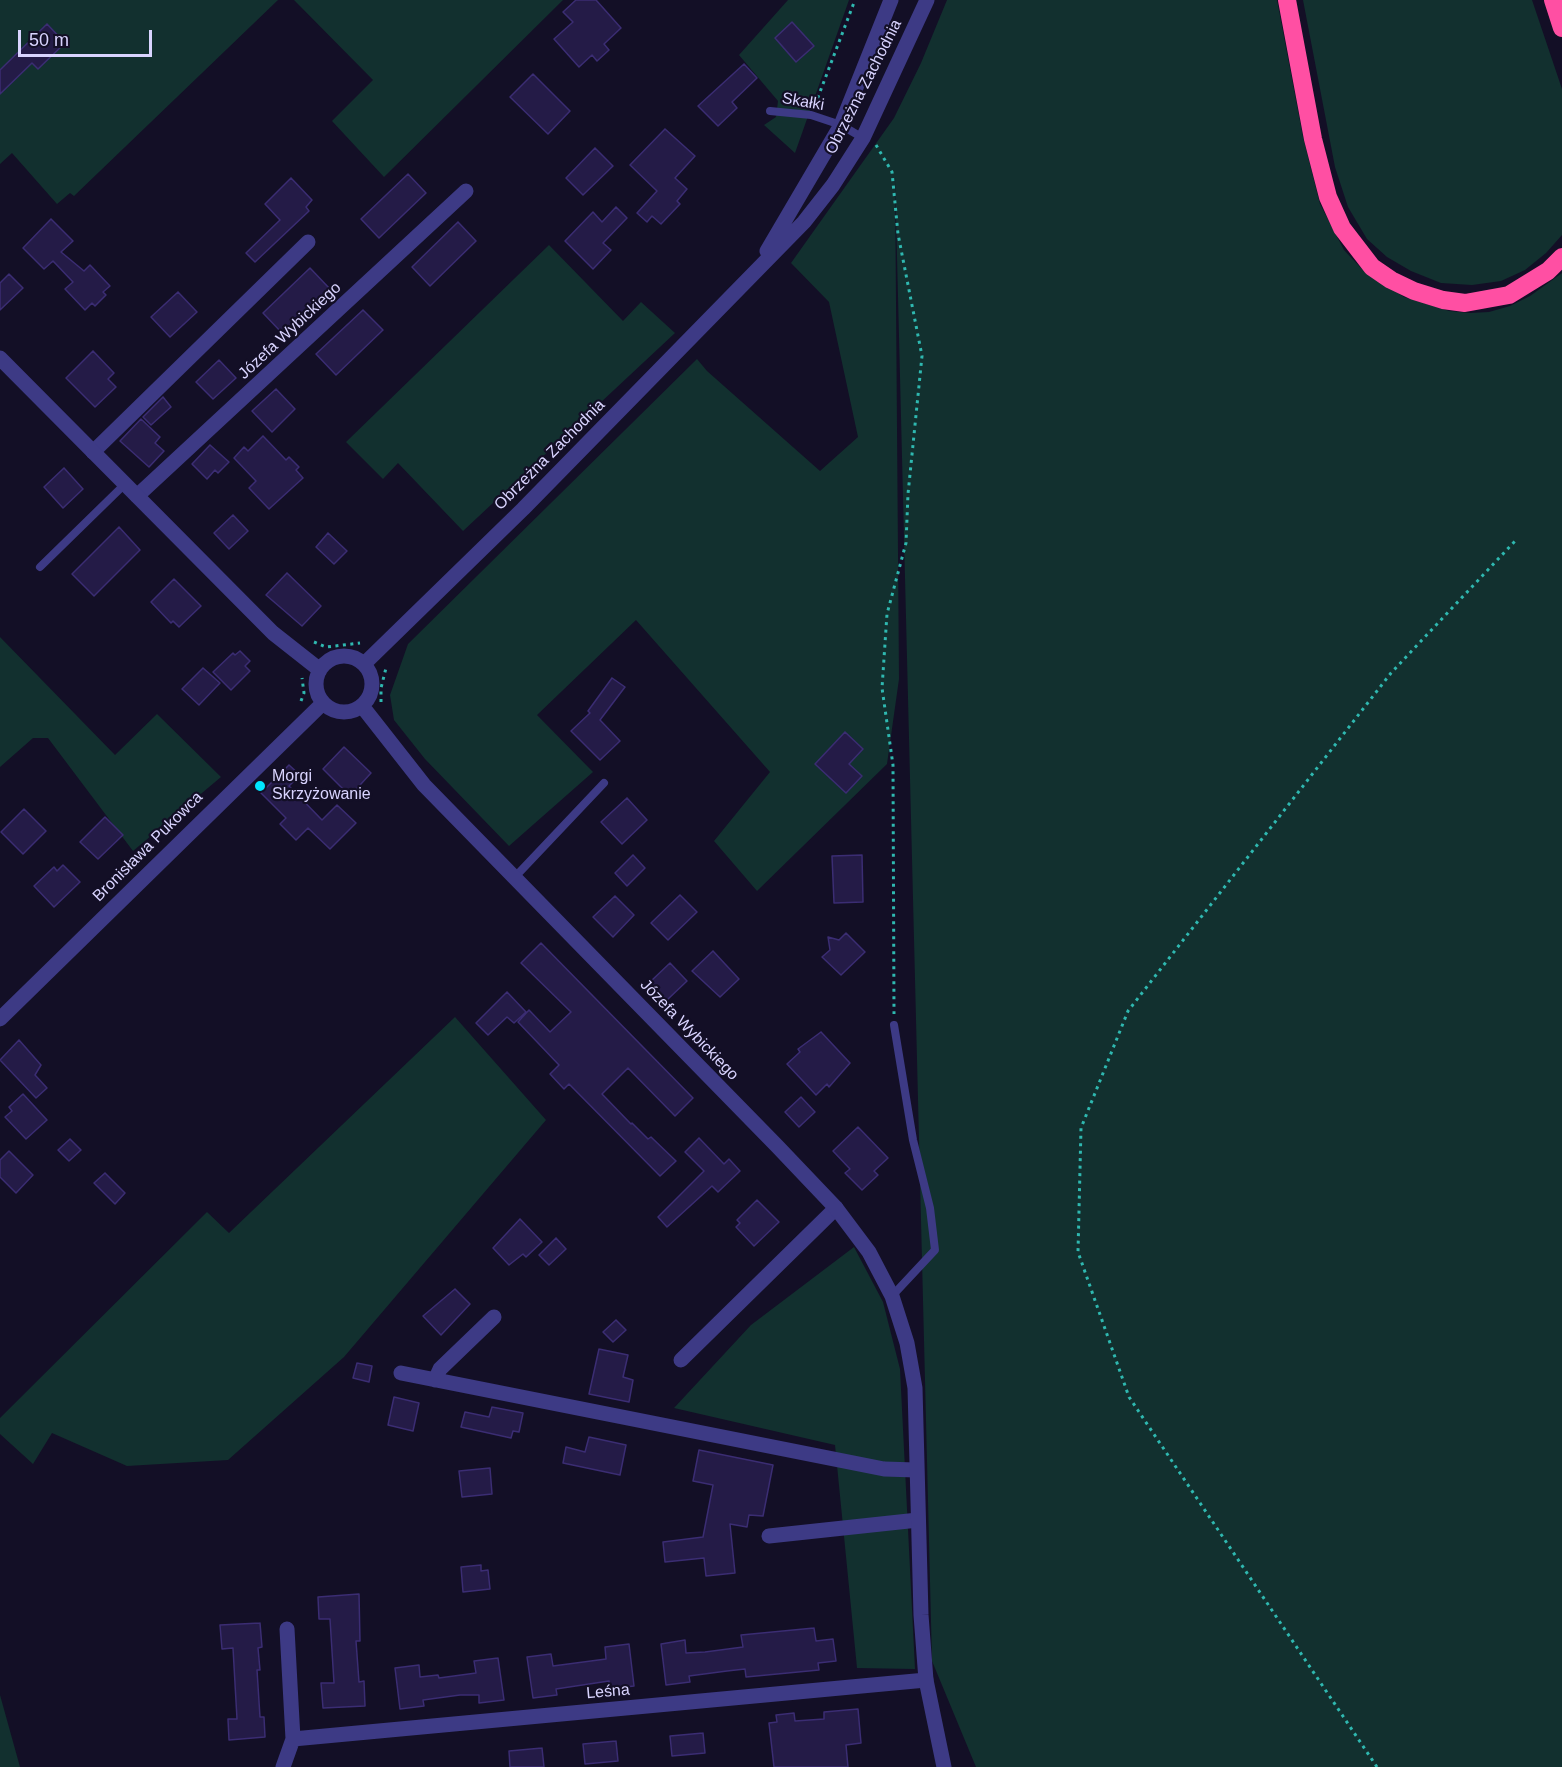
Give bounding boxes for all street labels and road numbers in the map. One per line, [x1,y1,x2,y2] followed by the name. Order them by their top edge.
[822,16,906,158] street label: Obrzeżna Zachodnia
[780,89,826,115] street label: Skałki
[235,279,345,383] street label: Józefa Wybickiego
[491,396,609,514] street label: Obrzeżna Zachodnia
[89,788,207,906] street label: Bronisława Pukowca
[636,975,742,1085] street label: Józefa Wybickiego
[585,1681,631,1703] street label: Leśna

